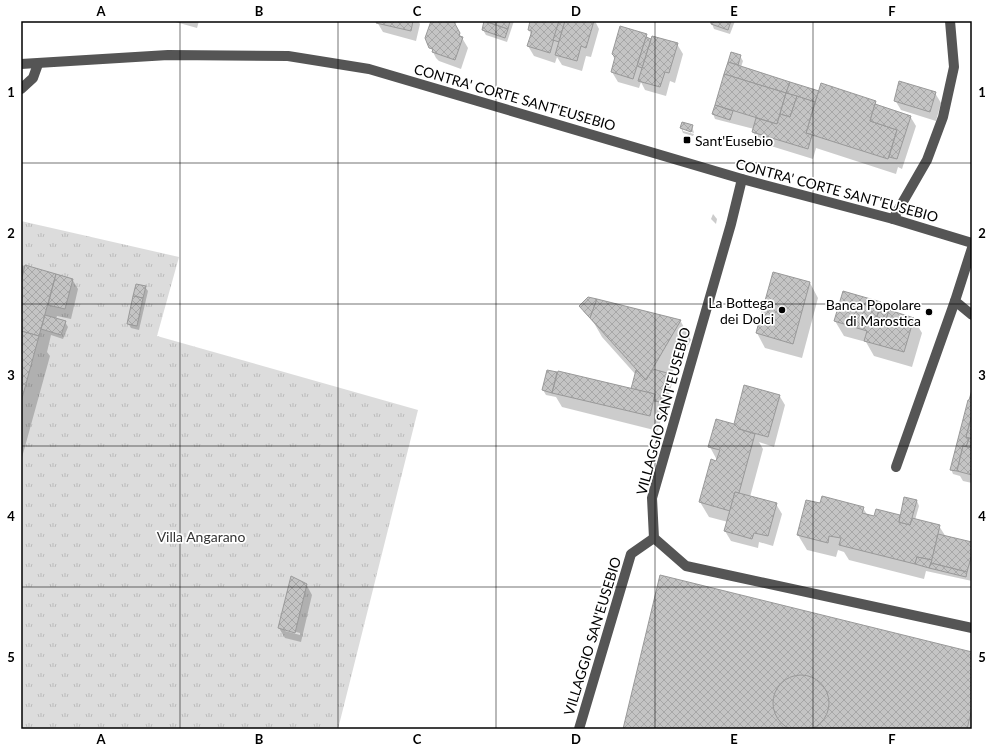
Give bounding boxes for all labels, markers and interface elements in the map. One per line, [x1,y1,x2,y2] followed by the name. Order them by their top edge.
[95,3,106,19] text: A
[255,3,264,19] text: B
[413,3,422,19] text: C
[571,3,581,19] text: D
[730,3,738,19] text: E
[888,3,896,19] text: F
[412,60,618,134] street label: CONTRA' CORTE SANT'EUSEBIO
[7,84,15,100] text: 1
[978,84,986,100] text: 1
[695,132,773,149] place label: Sant'Eusebio
[682,135,692,145] marker: Sant'Eusebio
[734,155,940,225] street label: CONTRA' CORTE SANT'EUSEBIO
[7,225,15,241] text: 2
[978,225,986,241] text: 2
[708,294,774,327] place label: La Bottega dei Dolci
[826,296,921,329] place label: Banca Popolare di Marostica
[777,305,787,315] marker: La Bottega dei Dolci
[924,307,934,317] marker: Banca Popolare di Marostica
[632,325,694,497] street label: VILLAGGIO SANT'EUSEBIO
[7,367,15,383] text: 3
[978,367,986,383] text: 3
[7,508,15,524] text: 4
[978,508,986,524] text: 4
[157,528,245,545] park label: Villa Angarano
[560,555,624,717] street label: VILLAGGIO SAN'EUSEBIO
[7,649,15,665] text: 5
[978,649,986,665] text: 5
[95,731,106,747] text: A
[255,731,264,747] text: B
[413,731,422,747] text: C
[571,731,581,747] text: D
[730,731,738,747] text: E
[888,731,896,747] text: F

